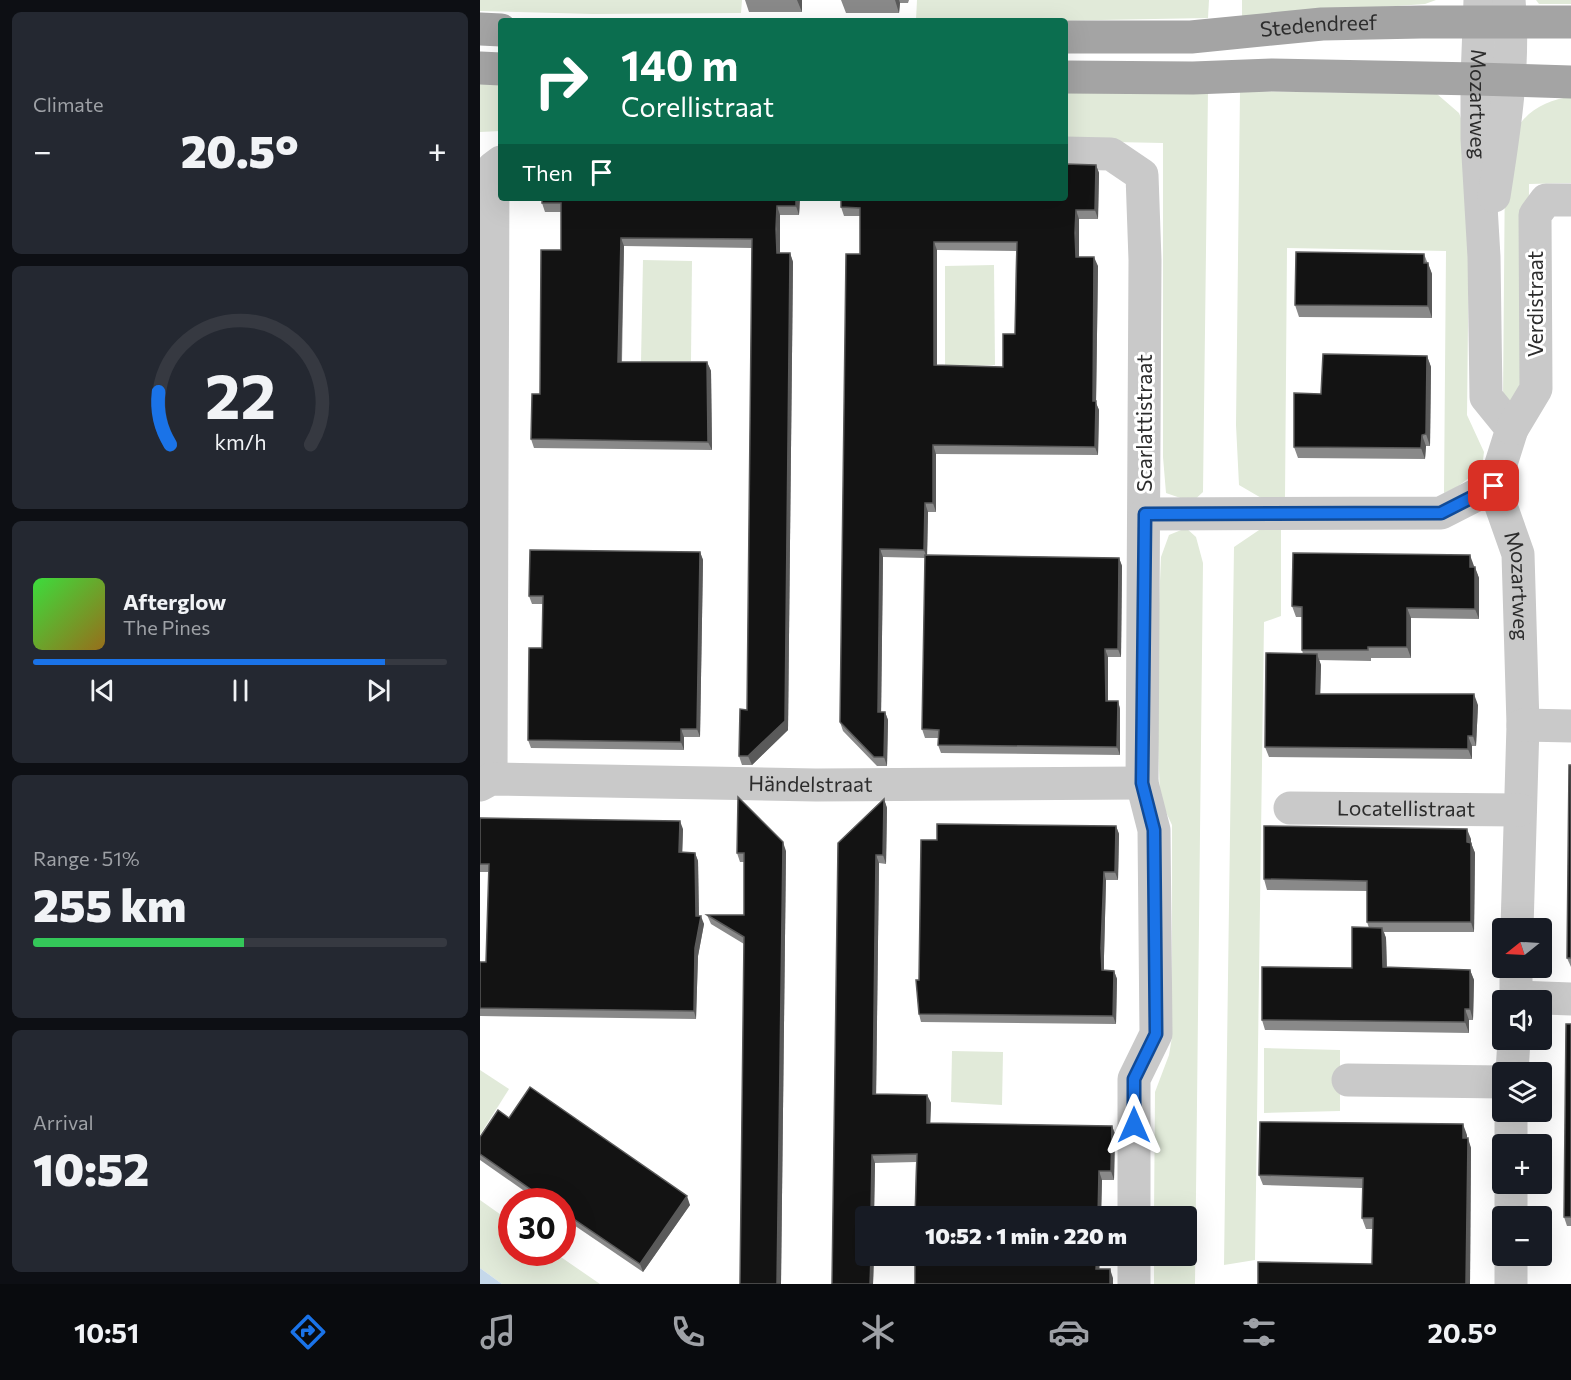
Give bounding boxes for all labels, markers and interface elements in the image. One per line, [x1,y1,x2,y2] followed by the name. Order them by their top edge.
[1259,9,1378,41] street label: Stedendreef
[621,38,738,90] text: 140 m
[522,42,600,120] icon: right
[1466,49,1492,160] street label: Mozartweg
[621,90,774,123] text: Corellistraat
[33,92,103,116] text: Climate
[181,122,299,177] text: 20.5°
[33,129,52,170] text: −
[428,129,447,170] text: +
[585,156,618,189] icon: arrive
[522,159,573,186] text: Then
[1522,251,1547,357] street label: Verdistraat
[1131,354,1156,492] street label: Scarlattistraat
[204,356,276,432] text: 22
[214,428,266,454] text: km/h
[1468,460,1519,511] pin
[1477,469,1510,502] icon: arrive
[1500,527,1535,641] street label: Mozartweg
[123,588,226,615] text: Afterglow
[123,615,210,639] text: The Pines
[86,674,119,707] icon: previous
[224,674,257,707] icon: pause
[362,674,395,707] icon: next
[748,770,873,796] street label: Händelstraat
[1337,794,1475,821] street label: Locatellistraat
[33,846,140,870] text: Range · 51%
[33,876,186,931] text: 255 km
[1492,918,1552,978] north arrow
[1492,918,1552,1266] map controls
[1492,990,1552,1050] button: sound
[1492,1062,1552,1122] button: layers
[1102,1093,1166,1157] position arrow
[33,1110,94,1134] text: Arrival
[1492,1134,1552,1194] button: +
[33,1140,149,1195] text: 10:52
[498,1188,576,1266] speed limit sign: 30
[1492,1206,1552,1266] button: −
[925,1222,1127,1249] text: 10:52 · 1 min · 220 m
[287,1311,329,1353] icon: directions
[477,1311,519,1353] icon: music
[667,1311,709,1353] icon: phone
[857,1311,899,1353] icon: climate
[1048,1311,1090,1353] icon: car
[1238,1311,1280,1353] icon: filters
[74,1316,139,1349] text: 10:51
[1428,1316,1497,1349] text: 20.5°

